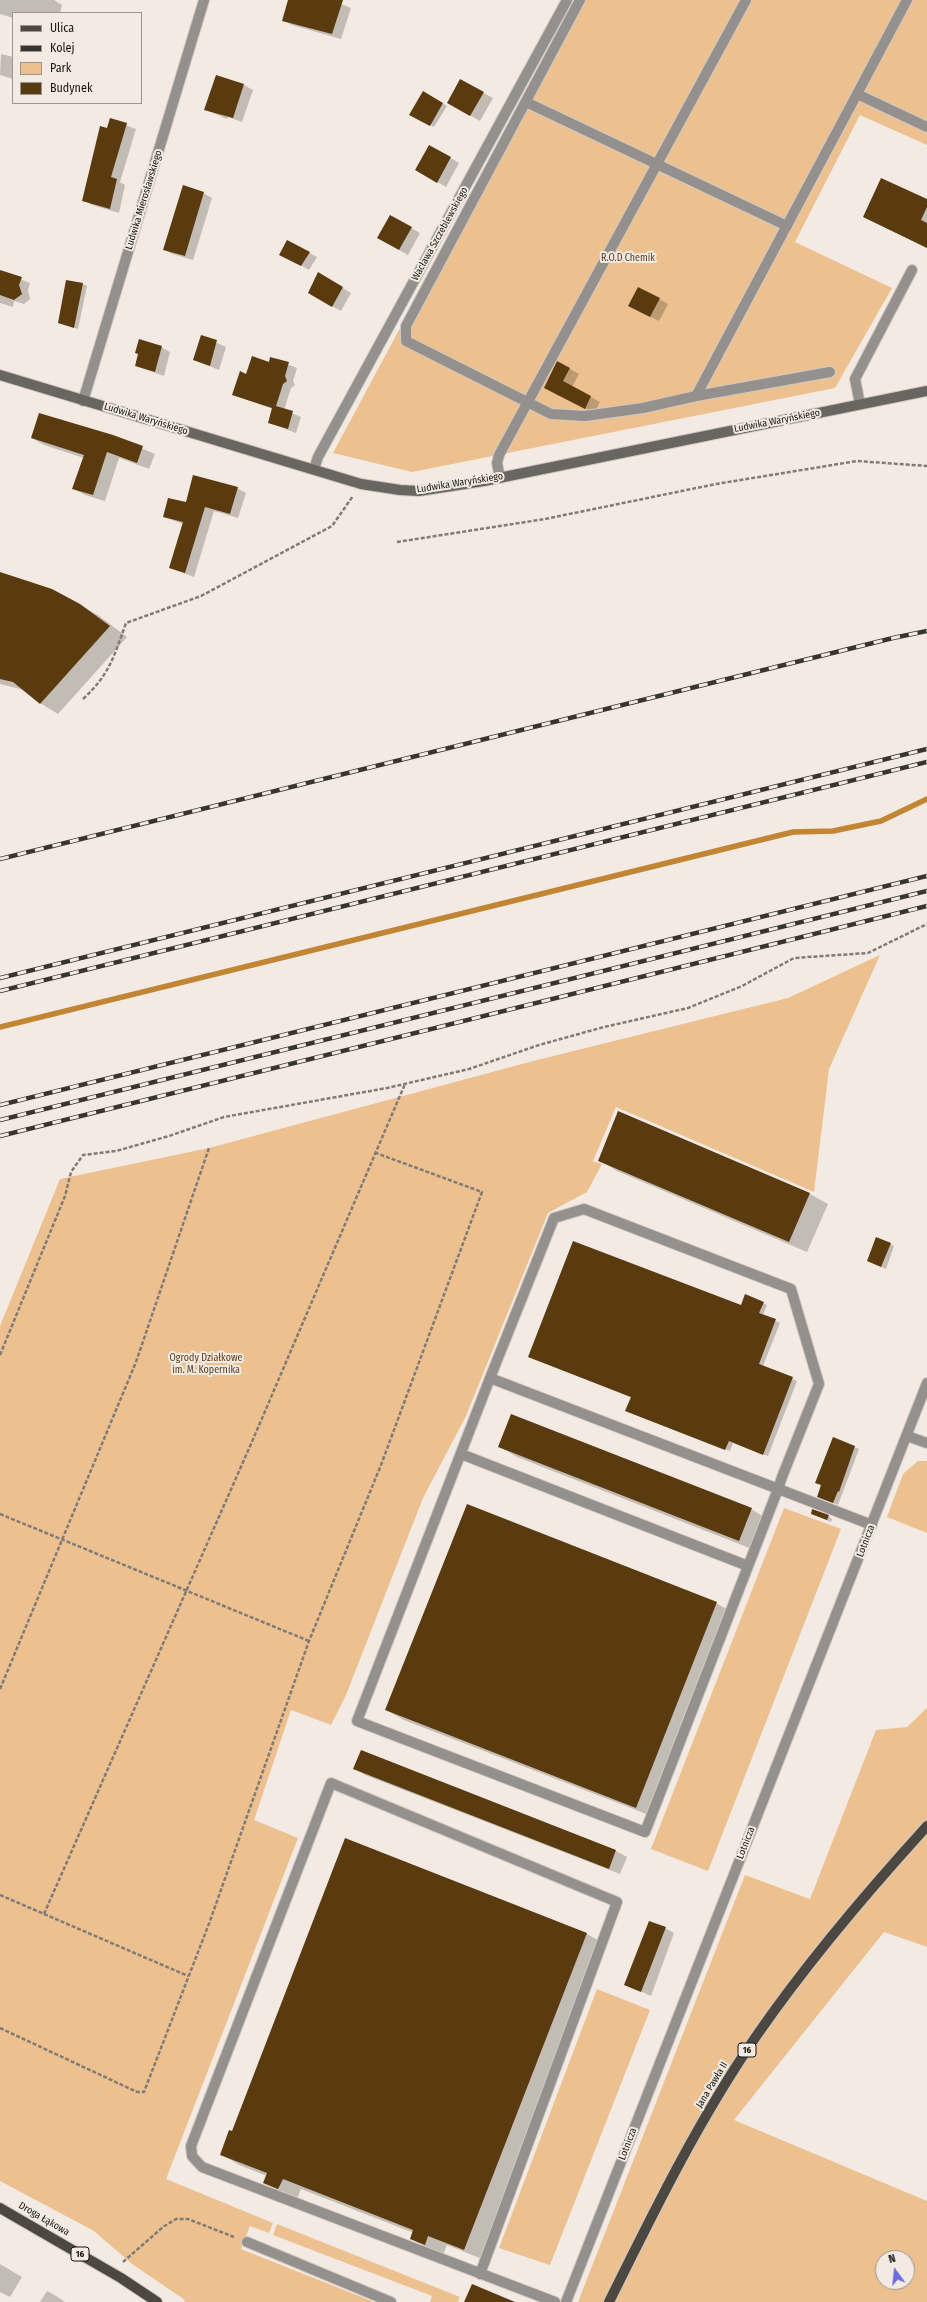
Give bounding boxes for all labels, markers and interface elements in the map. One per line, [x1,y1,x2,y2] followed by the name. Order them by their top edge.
[12,12,142,104] legend
[50,21,74,35] text: Ulica
[50,41,75,55] text: Kolej
[50,61,71,75] text: Park
[50,81,92,95] text: Budynek
[123,149,165,251] street label: Ludwika Mierosławskiego
[409,185,471,283] street label: Wacława Szczeblewskiego
[601,252,655,264] park label: R.O.D Chemik
[103,401,189,437] street label: Ludwika Waryńskiego
[733,407,821,435] street label: Ludwika Waryńskiego
[416,470,504,496] street label: Ludwika Waryńskiego
[170,1352,242,1376] park label: Ogrody Działkowe im. M. Kopernika
[854,1523,878,1559] street label: Lotnicza
[734,1825,758,1861] street label: Lotnicza
[738,2043,756,2057] road number: 16
[694,2060,730,2110] street label: Jana Pawła II
[616,2126,640,2162] street label: Lotnicza
[16,2200,72,2238] street label: Droga Łąkowa
[71,2247,89,2261] road number: 16
[875,2250,915,2290] north arrow
[887,2252,897,2266] text: N

